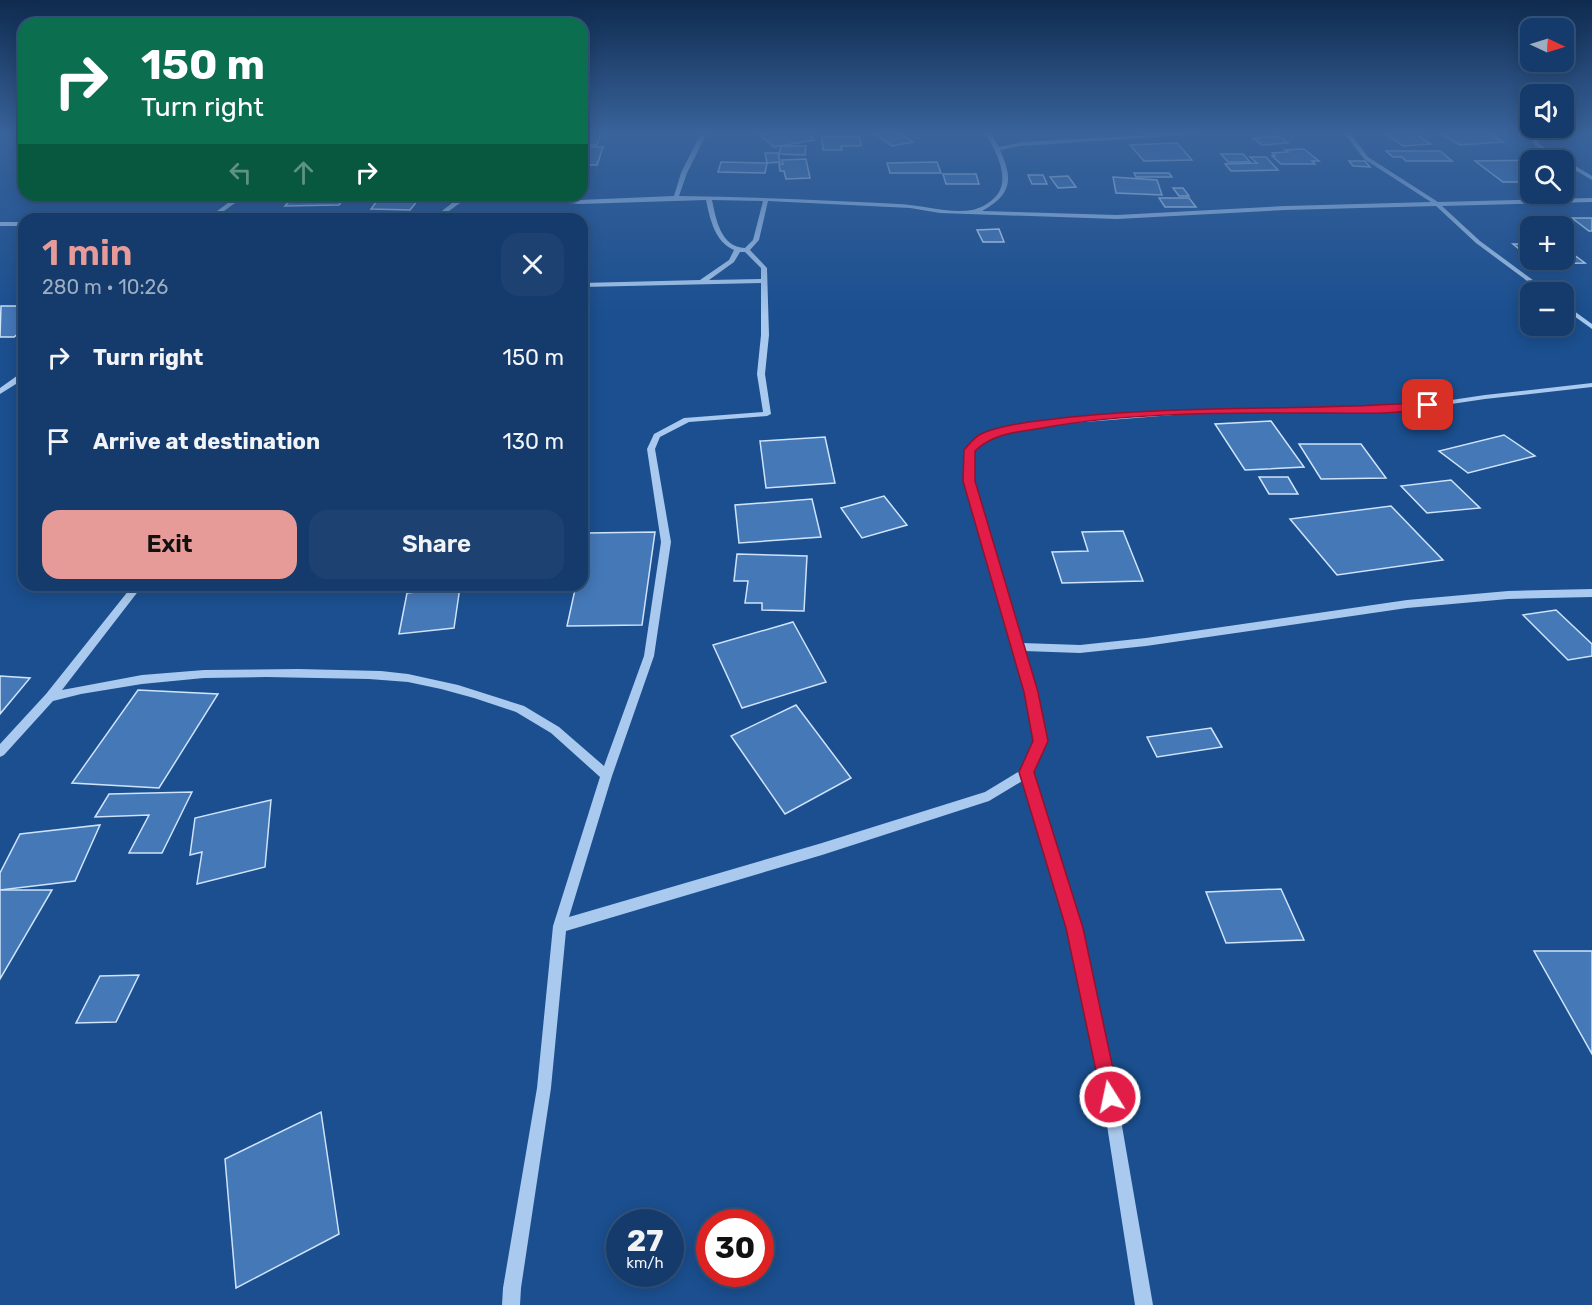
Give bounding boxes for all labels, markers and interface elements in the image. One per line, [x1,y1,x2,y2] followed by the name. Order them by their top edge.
[1520,18,1574,72] north arrow
[1520,18,1574,336] map controls
[141,40,265,90] text: 150 m
[42,42,120,120] icon: right
[1520,84,1574,138] button: sound
[141,91,264,123] text: Turn right
[1520,150,1574,204] button: search
[224,156,257,189] icon: left
[287,156,320,189] icon: ahead
[350,156,383,189] icon: right
[1520,216,1574,270] button: +
[42,231,133,274] text: 1 min
[501,233,564,296] button: close
[42,275,168,299] text: 280 m · 10:26
[1520,282,1574,336] button: −
[42,341,75,374] icon: right
[93,344,203,371] text: Turn right
[503,344,564,371] text: 150 m
[1402,379,1453,430] pin
[1411,388,1444,421] icon: arrive
[42,425,75,458] icon: arrive
[93,428,320,455] text: Arrive at destination
[502,428,564,455] text: 130 m
[42,510,297,579] button: Exit
[309,510,564,579] button: Share
[1078,1065,1142,1129] position arrow
[696,1209,774,1287] speed limit sign: 30
[627,1223,663,1259] text: 27
[626,1254,664,1272] text: km/h

